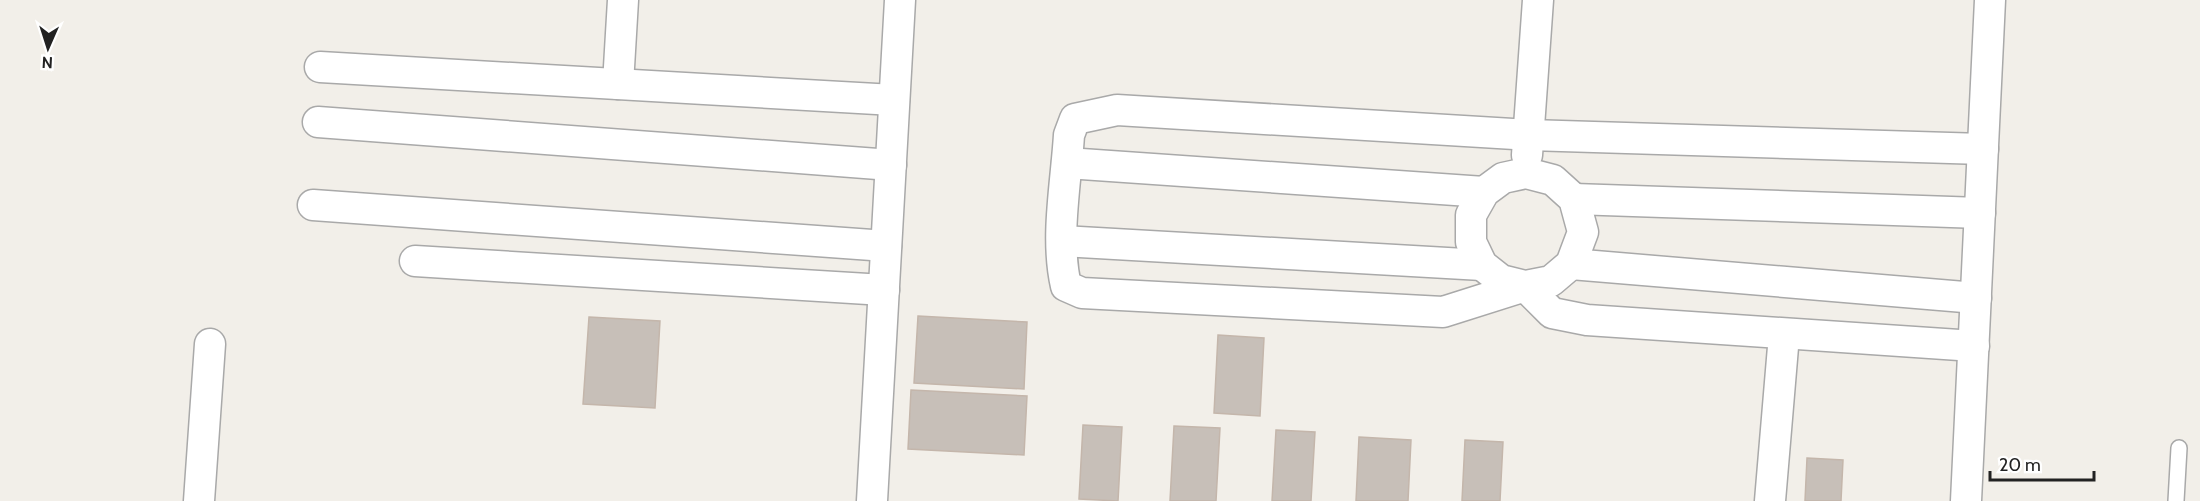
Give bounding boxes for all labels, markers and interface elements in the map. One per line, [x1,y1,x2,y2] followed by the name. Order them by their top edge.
[18,18,78,78] north arrow
[41,53,53,72] text: N
[1990,444,2094,482] scale bar
[1999,454,2041,476] text: 20 m

